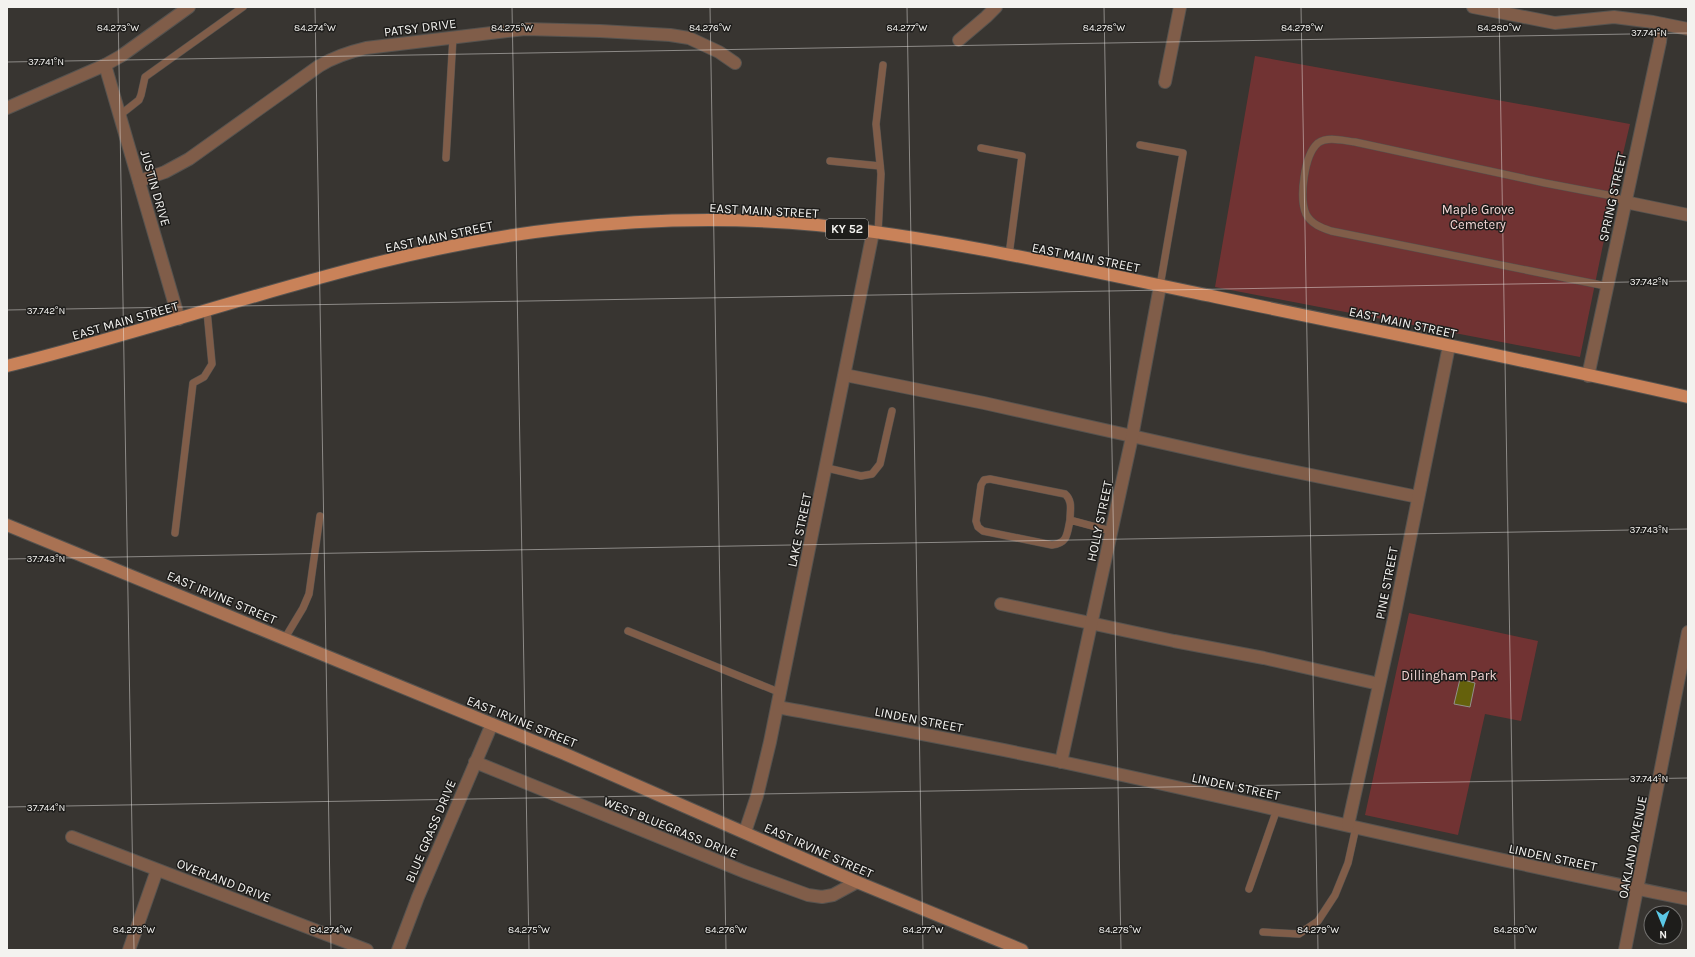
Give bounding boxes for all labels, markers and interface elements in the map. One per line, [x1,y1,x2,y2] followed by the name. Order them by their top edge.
[383,16,457,39] street label: PATSY DRIVE
[97,22,139,34] text: 84.273°W
[294,22,336,34] text: 84.274°W
[491,22,533,34] text: 84.275°W
[689,22,731,34] text: 84.276°W
[886,22,928,34] text: 84.277°W
[1083,22,1125,34] text: 84.278°W
[1281,22,1323,34] text: 84.279°W
[1477,22,1521,34] text: 84.280°W
[1631,27,1667,39] text: 37.741°N
[28,56,64,68] text: 37.741°N
[137,148,174,228] street label: JUSTIN DRIVE
[1596,151,1629,243] street label: SPRING STREET
[709,200,820,221] street label: EAST MAIN STREET
[1442,202,1515,232] park label: Maple Grove Cemetery
[384,218,495,255] street label: EAST MAIN STREET
[826,219,868,239] road number: KY 52
[1031,240,1142,275] street label: EAST MAIN STREET
[1630,276,1668,288] text: 37.742°N
[70,298,180,343] street label: EAST MAIN STREET
[1348,304,1459,341] street label: EAST MAIN STREET
[27,305,65,317] text: 37.742°N
[1084,479,1115,563] street label: HOLLY STREET
[784,491,815,568] street label: LAKE STREET
[1630,524,1668,536] text: 37.743°N
[1372,545,1401,621] street label: PINE STREET
[27,553,65,565] text: 37.743°N
[165,568,279,628] street label: EAST IRVINE STREET
[1401,668,1497,683] park label: Dillingham Park
[465,692,580,751] street label: EAST IRVINE STREET
[873,704,965,736] street label: LINDEN STREET
[1190,770,1282,803] street label: LINDEN STREET
[1630,773,1668,785] text: 37.744°N
[402,777,459,885] street label: BLUE GRASS DRIVE
[601,794,740,861] street label: WEST BLUEGRASS DRIVE
[1615,794,1650,900] street label: OAKLAND AVENUE
[27,802,65,814] text: 37.744°N
[762,820,876,881] street label: EAST IRVINE STREET
[1507,841,1599,874] street label: LINDEN STREET
[175,856,273,905] street label: OVERLAND DRIVE
[1643,905,1683,945] north arrow
[113,924,155,936] text: 84.273°W
[310,924,352,936] text: 84.274°W
[508,924,550,936] text: 84.275°W
[705,924,747,936] text: 84.276°W
[902,924,944,936] text: 84.277°W
[1099,924,1141,936] text: 84.278°W
[1297,924,1339,936] text: 84.279°W
[1493,924,1537,936] text: 84.280°W
[1659,928,1667,941] text: N

